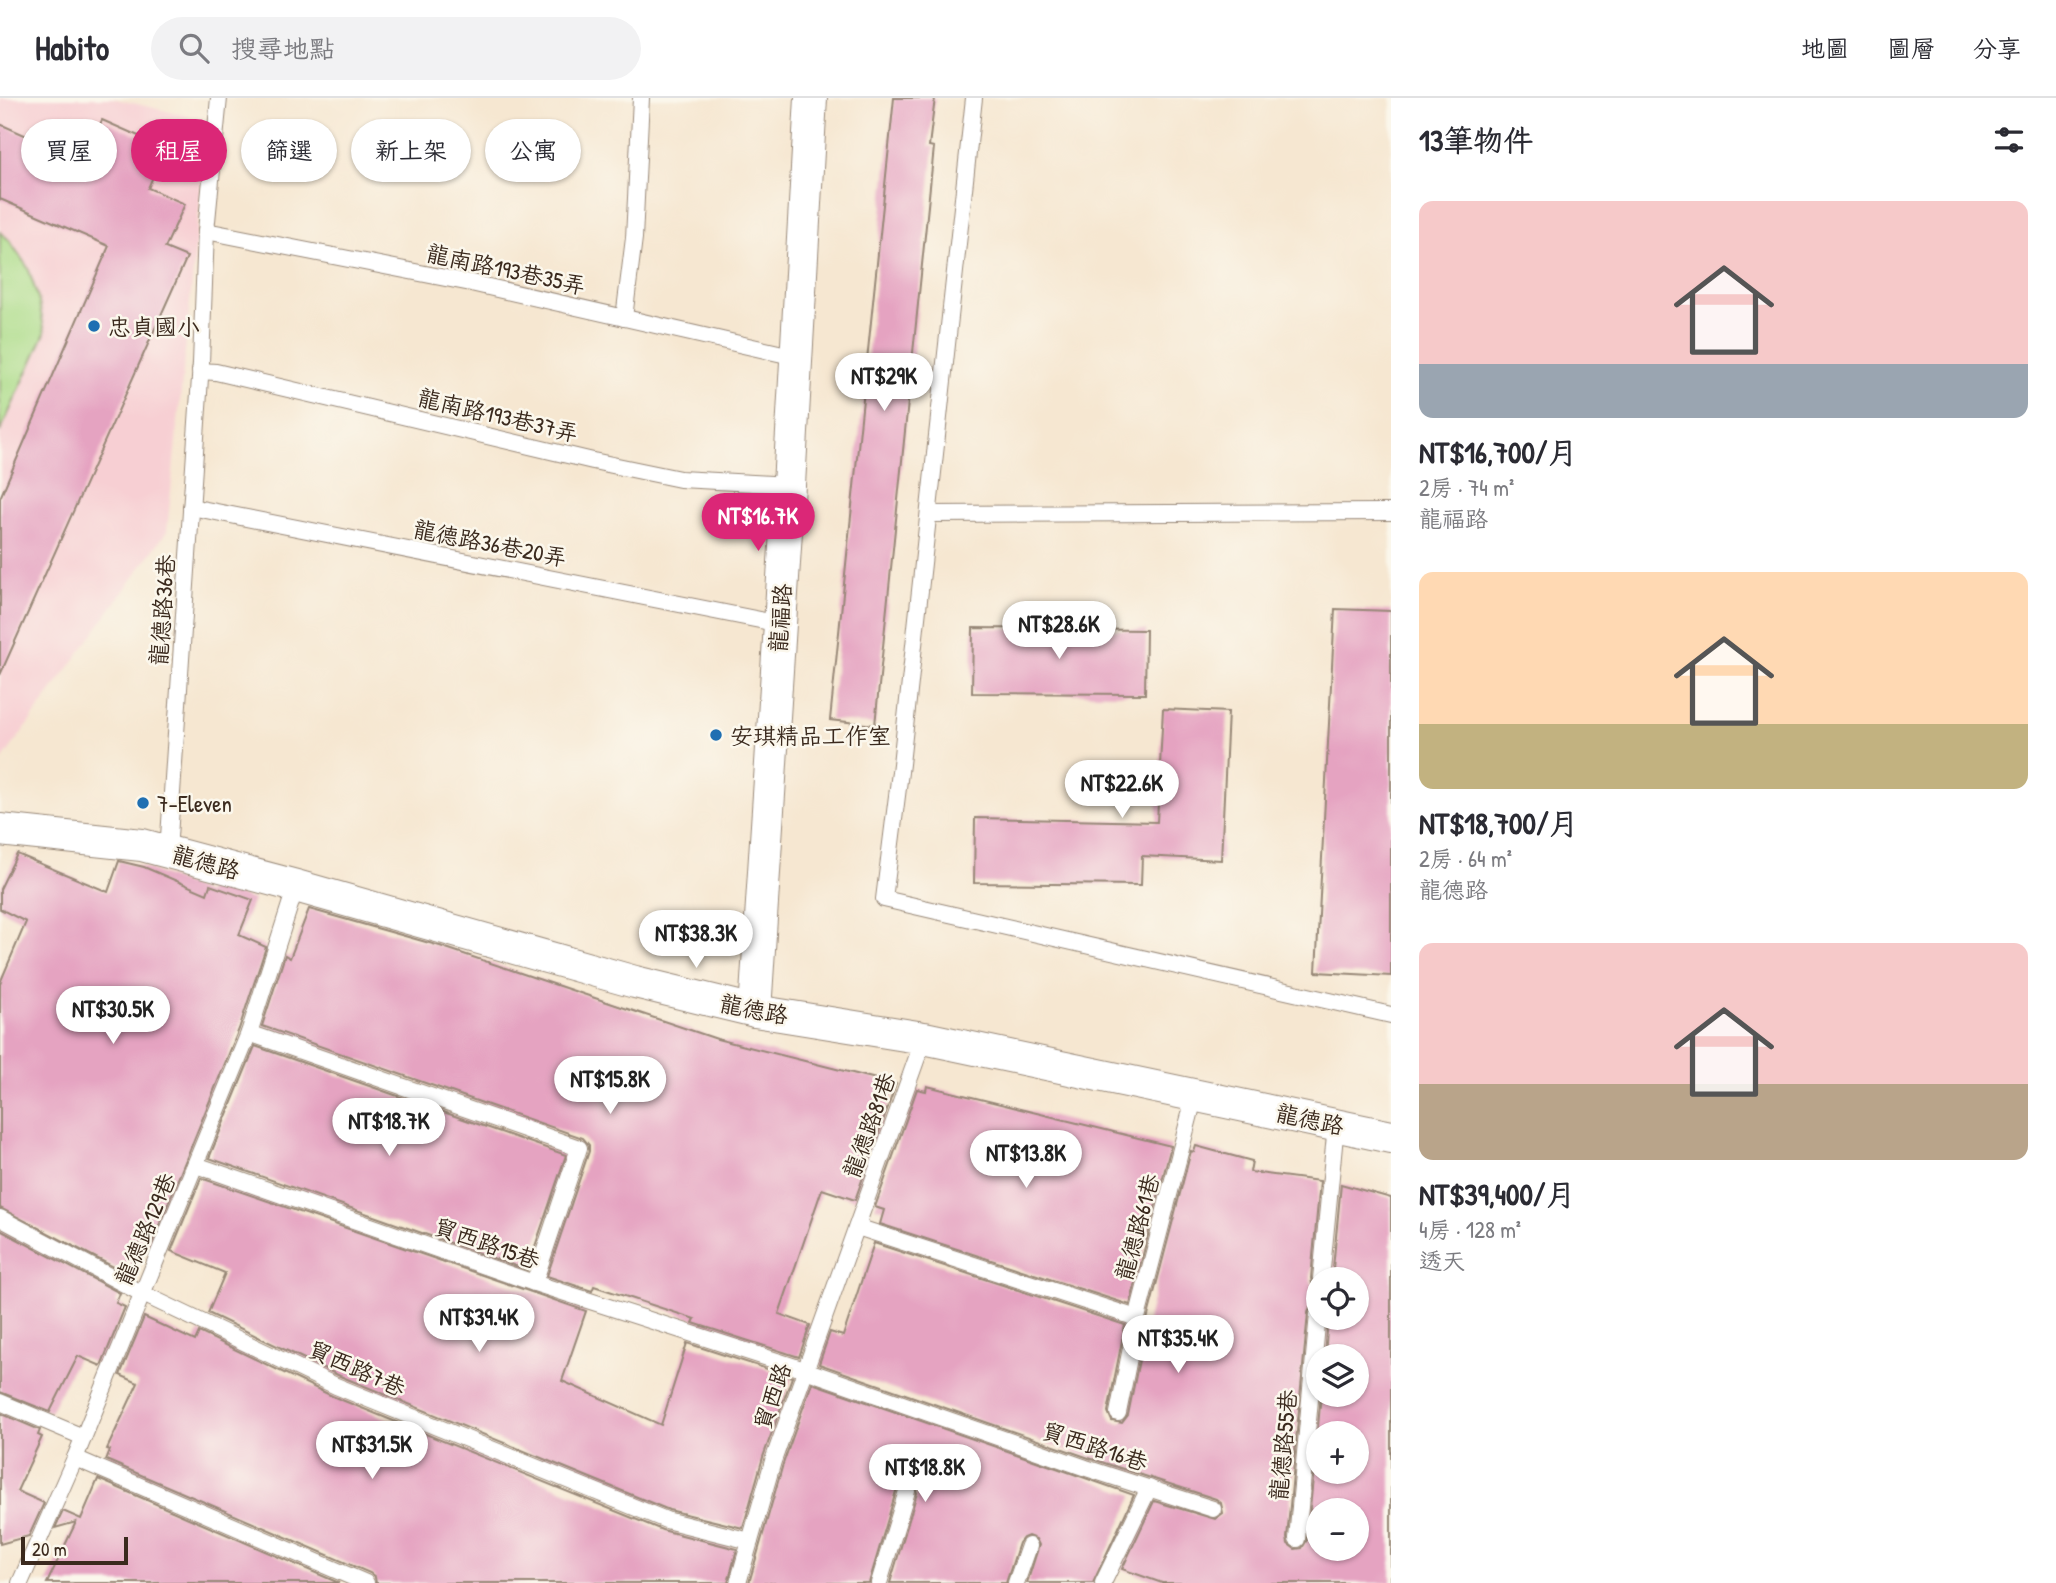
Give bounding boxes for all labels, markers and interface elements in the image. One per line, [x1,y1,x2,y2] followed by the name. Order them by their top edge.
[151,17,641,80] search box
[35,26,109,70] text: Habito
[175,29,213,67] icon: search
[231,31,335,66] text: 搜尋地點
[1801,32,1849,64] text: 地圖
[1887,32,1935,64] text: 圖層
[1973,32,2021,64] text: 分享
[21,119,117,182] chip: 買屋
[131,119,227,182] chip: 租屋
[241,119,337,182] chip: 篩選
[351,119,471,182] chip: 新上架
[485,119,581,182] chip: 公寓
[1419,120,1533,160] text: 13筆物件
[1990,121,2028,159] icon: filters
[423,237,589,301] street label: 龍南路193巷35弄
[1661,247,1787,373] icon: home
[108,311,200,342] place label: 忠貞國小
[86,318,102,334] marker: 忠貞國小
[827,354,941,413] pin: NT$29K
[851,360,917,391] text: NT$29K
[415,381,581,449] street label: 龍南路193巷37弄
[1419,432,1578,472] text: NT$16,700/月
[1419,472,1514,503] text: 2房 · 74 m²
[686,494,830,553] pin: NT$16.7K
[718,500,798,531] text: NT$16.7K
[1419,503,1488,534] text: 龍福路
[411,513,569,573] street label: 龍德路36巷20弄
[143,552,181,667] street label: 龍德路36巷
[762,583,798,653] street label: 龍福路
[987,602,1131,661] pin: NT$28.6K
[1018,608,1100,639] text: NT$28.6K
[1661,618,1787,744] icon: home
[730,720,891,751] place label: 安琪精品工作室
[708,727,724,743] marker: 安琪精品工作室
[1050,760,1194,820] pin: NT$22.6K
[1081,767,1163,798] text: NT$22.6K
[157,788,232,819] place label: 7-Eleven
[135,795,151,811] marker: 7-Eleven
[1419,803,1579,843] text: NT$18,700/月
[169,838,243,886] street label: 龍德路
[1419,843,1512,874] text: 2房 · 64 m²
[1419,874,1488,905] text: 龍德路
[624,910,768,970] pin: NT$38.3K
[655,917,737,948] text: NT$38.3K
[41,986,185,1046] pin: NT$30.5K
[717,987,791,1031] street label: 龍德路
[1661,989,1787,1115] icon: home
[72,993,154,1024] text: NT$30.5K
[538,1056,682,1116] pin: NT$15.8K
[570,1063,650,1094] text: NT$15.8K
[836,1067,903,1182] street label: 龍德路81巷
[1273,1097,1347,1141] street label: 龍德路
[317,1098,461,1158] pin: NT$18.7K
[348,1105,430,1136] text: NT$18.7K
[954,1130,1098,1190] pin: NT$13.8K
[986,1137,1066,1168] text: NT$13.8K
[107,1167,183,1290] street label: 龍德路129巷
[1108,1169,1166,1284] street label: 龍德路61巷
[1419,1174,1576,1214] text: NT$39,400/月
[430,1210,545,1276] street label: 貿西路15巷
[1419,1214,1521,1245] text: 4房 · 128 m²
[1419,1245,1465,1276] text: 透天
[1306,1267,1369,1561] map controls
[1306,1267,1369,1330] button: locate
[407,1294,551,1354] pin: NT$39.4K
[440,1301,518,1332] text: NT$39.4K
[1106,1316,1250,1375] pin: NT$35.4K
[1138,1322,1218,1353] text: NT$35.4K
[303,1333,411,1404] street label: 貿西路7巷
[1306,1344,1369,1407] button: layers
[746,1358,798,1434] street label: 貿西路
[1263,1387,1303,1502] street label: 龍德路55巷
[1038,1414,1153,1478] street label: 貿西路16巷
[1306,1421,1369,1484] button: +
[300,1422,444,1481] pin: NT$31.5K
[332,1428,412,1459] text: NT$31.5K
[853,1444,997,1504] pin: NT$18.8K
[885,1451,965,1482] text: NT$18.8K
[1306,1498,1369,1561] button: −
[21,1534,128,1566] scale bar
[32,1536,67,1562] text: 20 m

